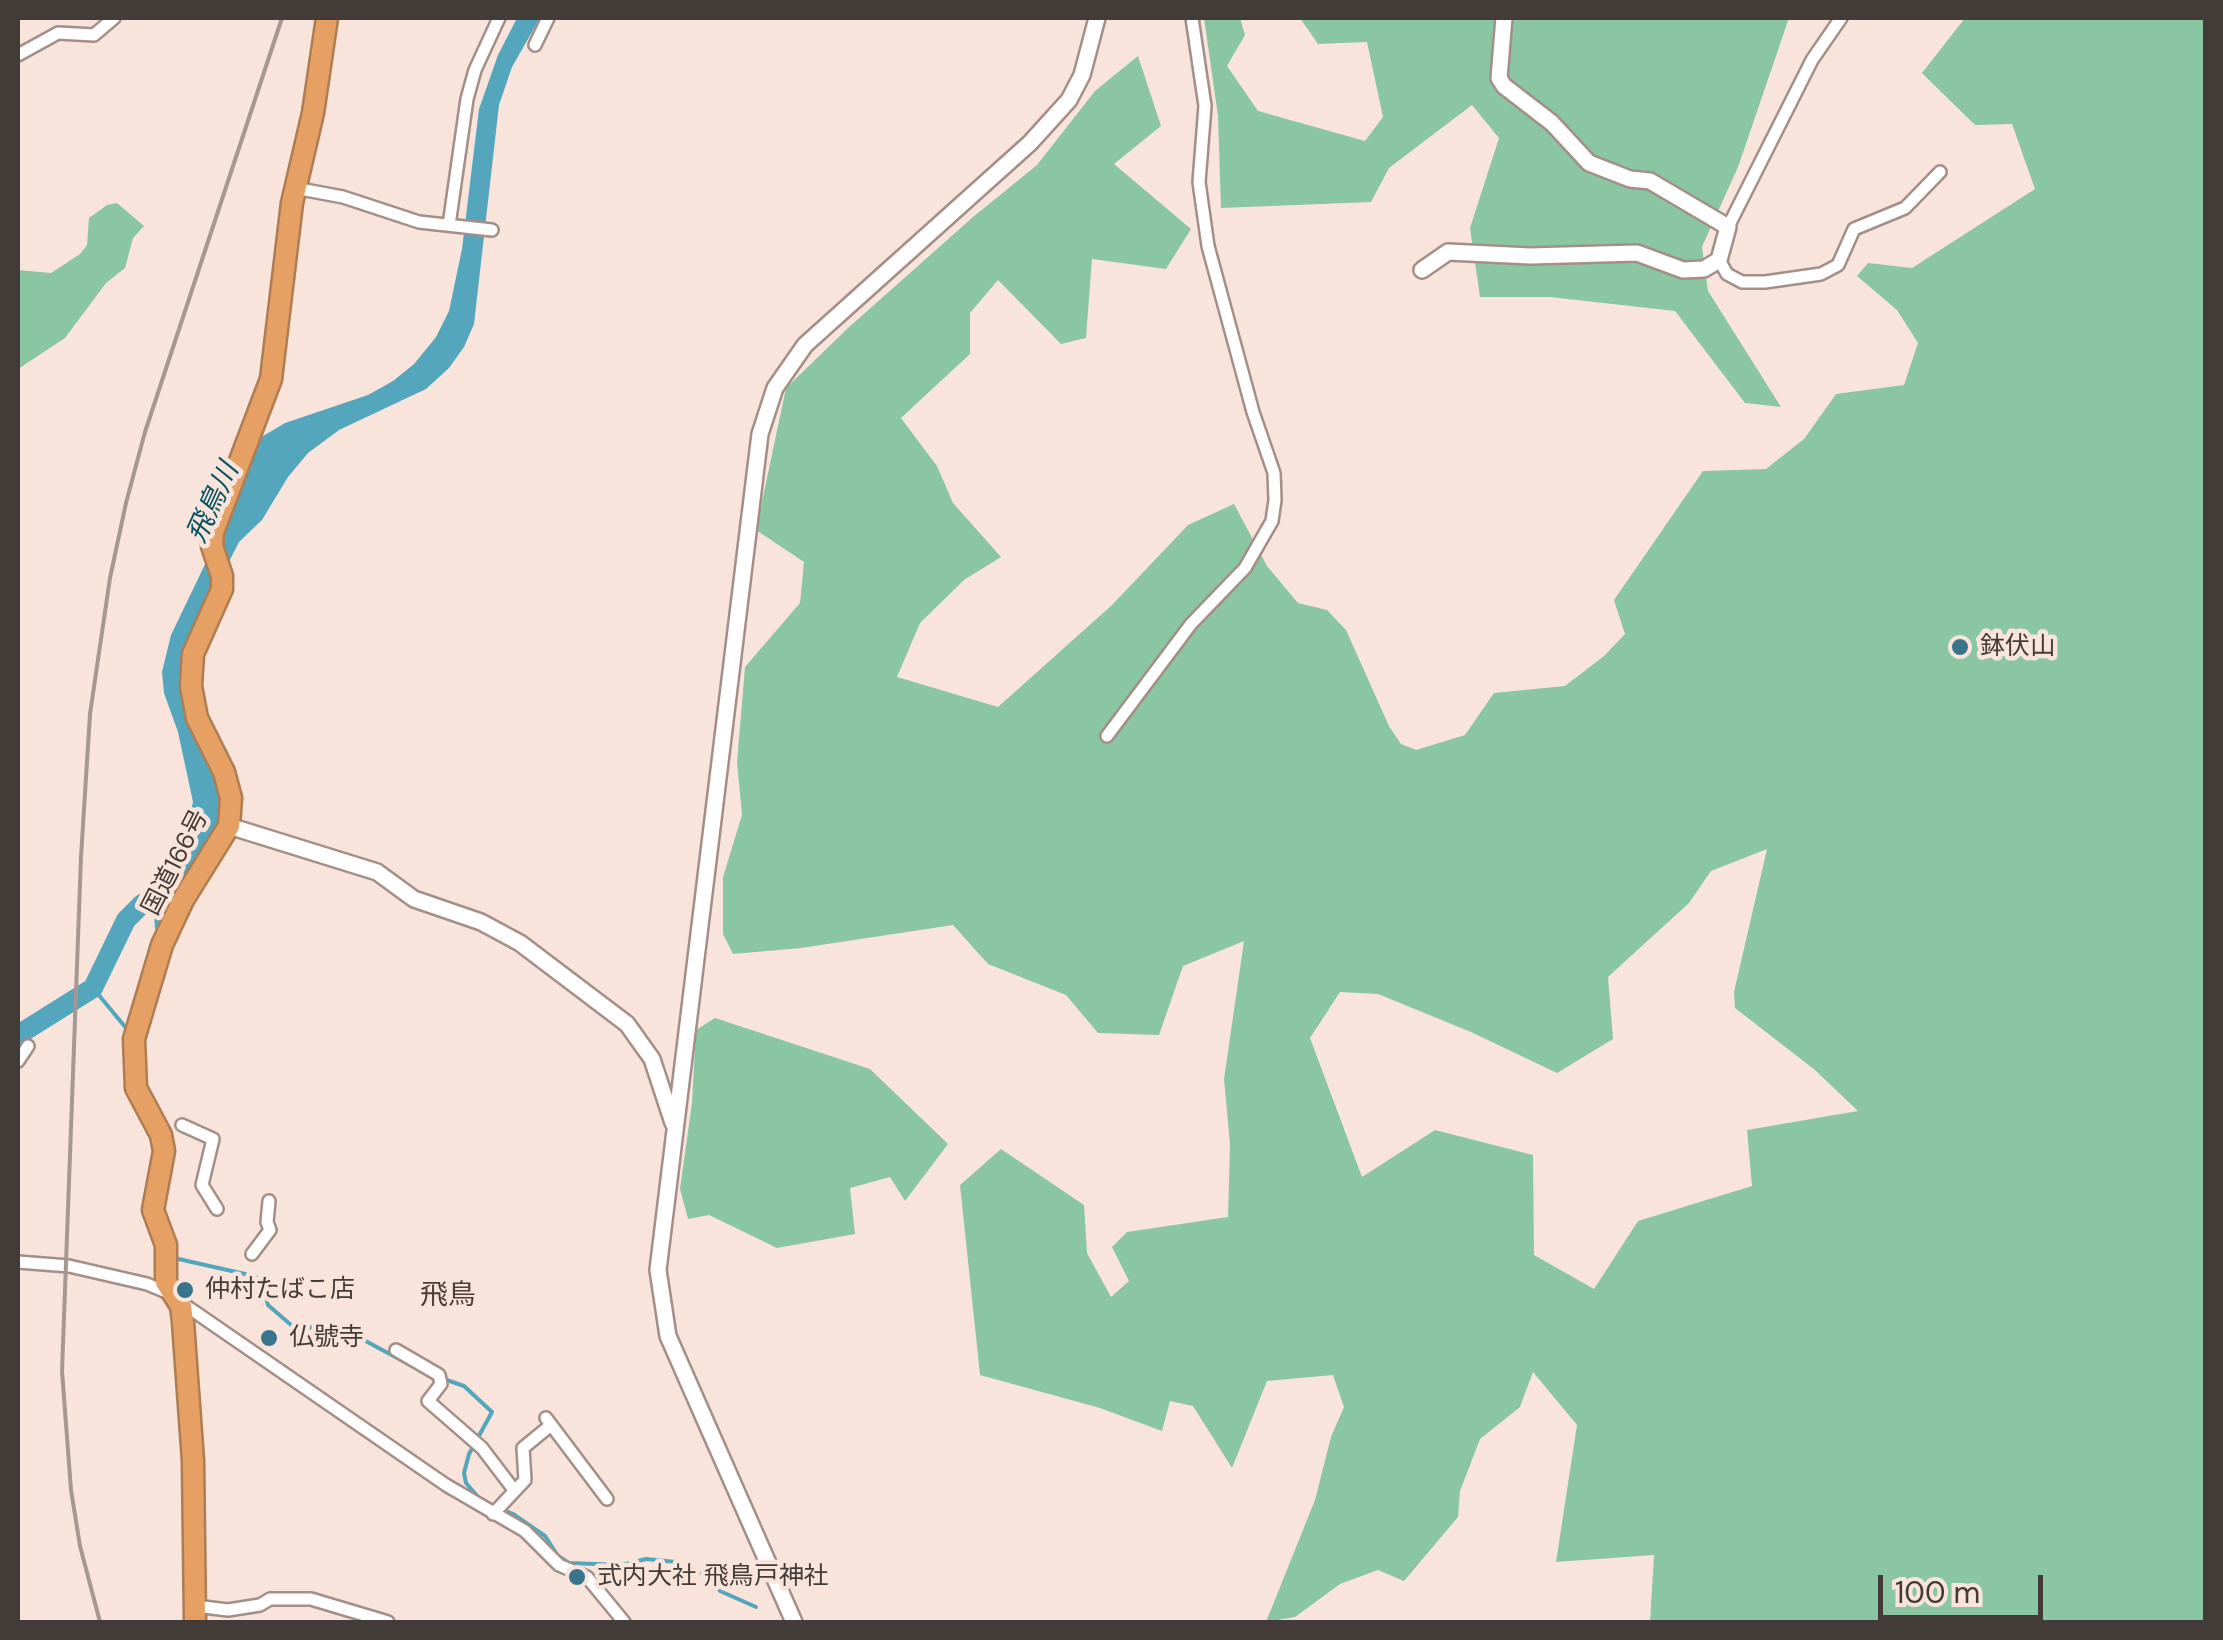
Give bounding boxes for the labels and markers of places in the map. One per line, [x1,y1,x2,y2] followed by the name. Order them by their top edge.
[1980,632,2055,662] place label: 鉢伏山
[1949,636,1971,658] marker: 鉢伏山
[205,1275,355,1305] place label: 仲村たばこ店
[174,1279,196,1301] marker: 仲村たばこ店
[289,1323,364,1353] place label: 仏號寺
[258,1327,280,1349] marker: 仏號寺
[597,1562,829,1592] place label: 式内大社 飛鳥戸神社
[566,1566,588,1588] marker: 式内大社 飛鳥戸神社

